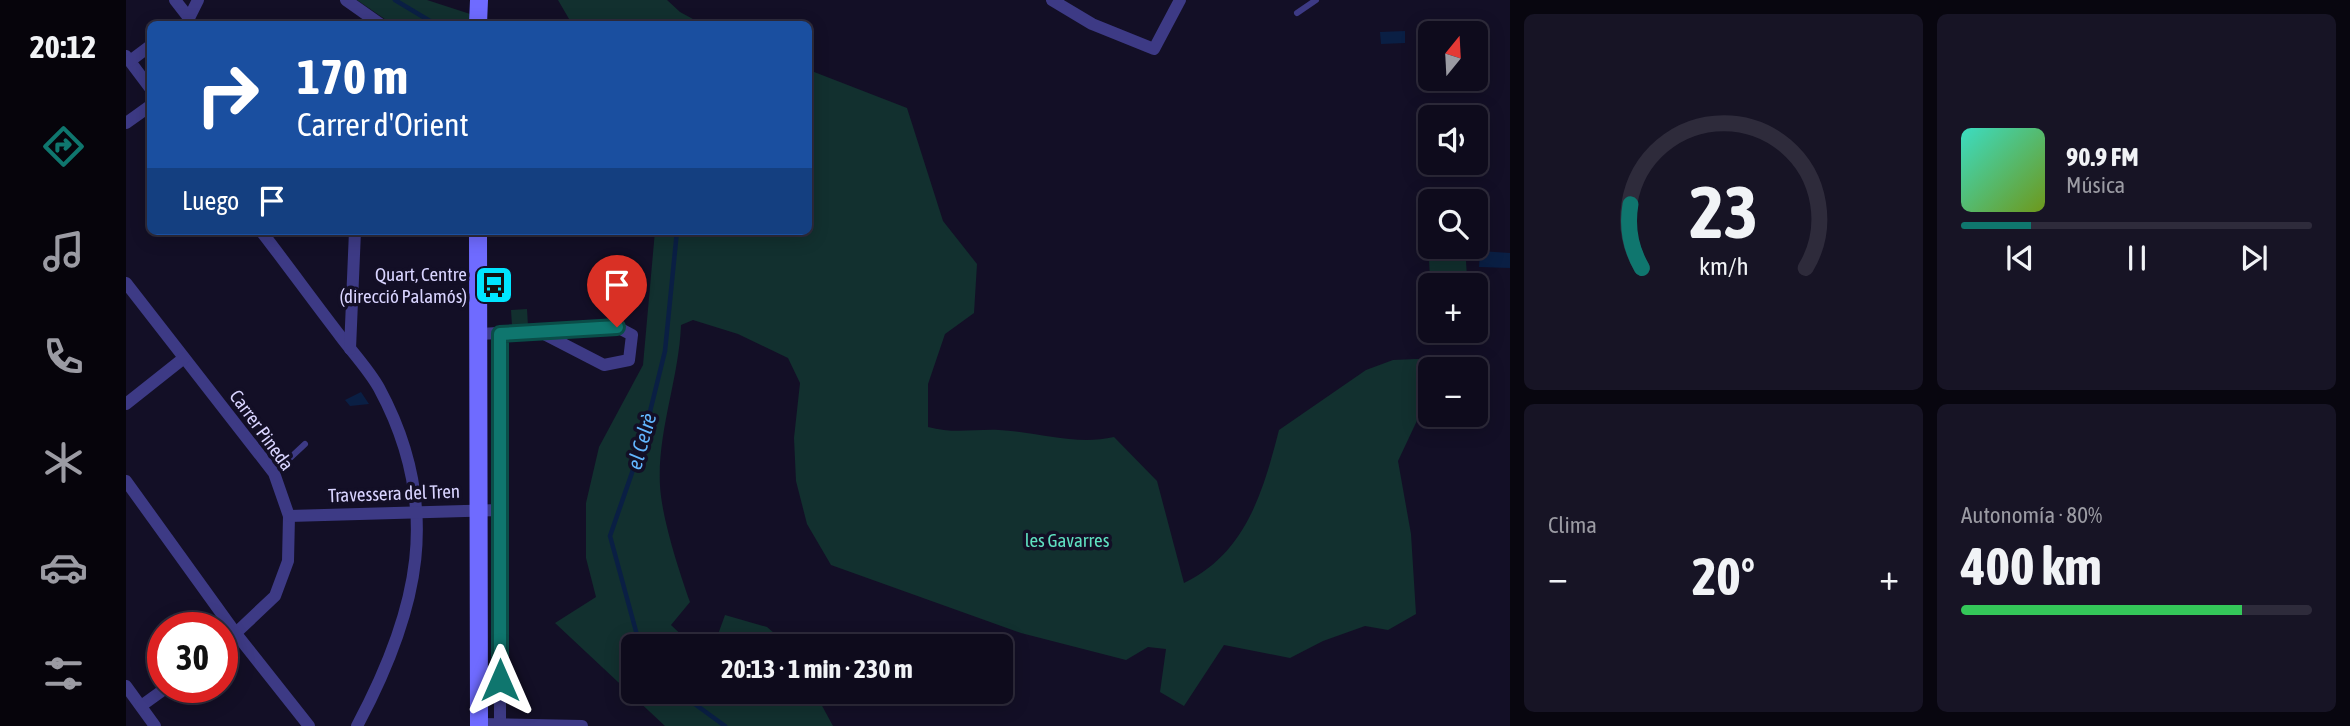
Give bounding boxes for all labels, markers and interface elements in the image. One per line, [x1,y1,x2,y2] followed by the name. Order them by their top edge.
[1418,21,1488,91] north arrow
[1418,21,1488,427] map controls
[30,28,96,65] text: 20:12
[297,48,408,104] text: 170 m
[182,49,273,140] icon: right
[1418,105,1488,175] button: sound
[297,106,469,143] text: Carrer d'Orient
[39,122,88,171] icon: directions
[2066,142,2139,172] text: 90.9 FM
[1689,171,1758,254] text: 23
[2066,172,2125,198] text: Música
[253,182,291,220] icon: arrive
[182,186,239,216] text: Luego
[1418,189,1488,259] button: search
[39,227,88,276] icon: music
[2001,239,2039,277] icon: previous
[2118,239,2156,277] icon: pause
[2235,239,2273,277] icon: next
[1699,252,1748,280] text: km/h
[587,255,647,327] pin
[339,263,467,307] place label: Quart, Centre (direcció Palamós)
[473,264,515,306] bus stop icon: Quart, Centre (direcció Palamós)
[598,266,636,304] icon: arrive
[1418,273,1488,343] button: +
[39,332,88,381] icon: phone
[1418,357,1488,427] button: −
[225,385,299,475] street label: Carrer Pineda
[622,410,660,472] water label: el Celrè
[39,438,88,487] icon: climate
[328,480,460,506] street label: Travessera del Tren
[1961,502,2102,528] text: Autonomía · 80%
[1548,512,1597,538] text: Clima
[1025,529,1110,551] park label: les Gavarres
[1961,536,2102,596] text: 400 km
[39,543,88,592] icon: car
[1692,546,1755,606] text: 20°
[1548,555,1568,598] text: −
[1879,555,1899,598] text: +
[147,612,238,703] speed limit sign: 30
[463,643,537,717] position arrow
[39,649,88,698] icon: filters
[721,654,913,684] text: 20:13 · 1 min · 230 m

